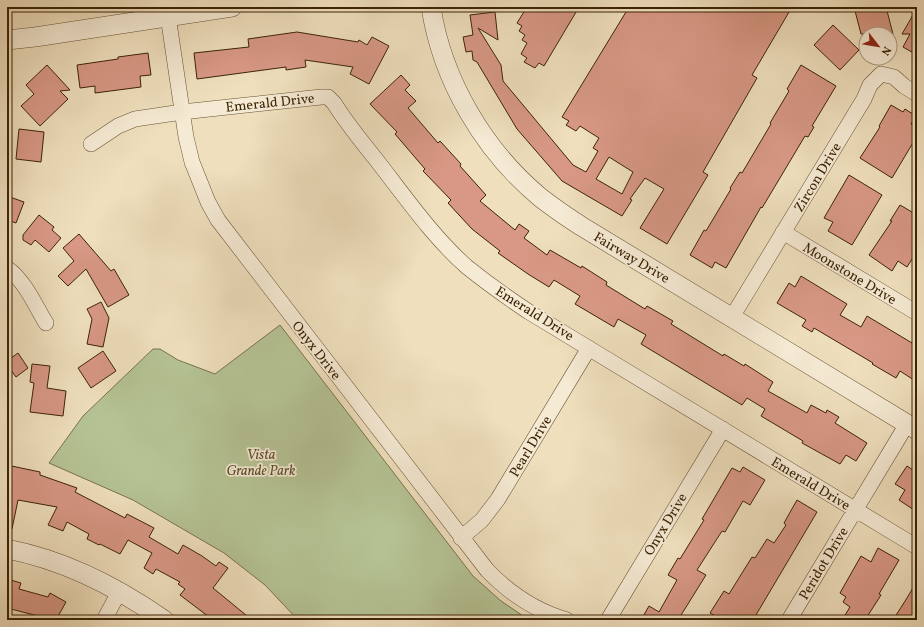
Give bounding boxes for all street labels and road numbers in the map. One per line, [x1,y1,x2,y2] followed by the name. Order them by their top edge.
[225,89,316,118] street label: Emerald Drive
[790,139,847,216] street label: Zircon Drive
[590,228,673,289] street label: Fairway Drive
[799,239,900,310] street label: Moonstone Drive
[491,283,577,346] street label: Emerald Drive
[287,318,345,385] street label: Onyx Drive
[505,412,557,481] street label: Pearl Drive
[767,453,854,516] street label: Emerald Drive
[640,490,693,560] street label: Onyx Drive
[795,524,854,604] street label: Peridot Drive

